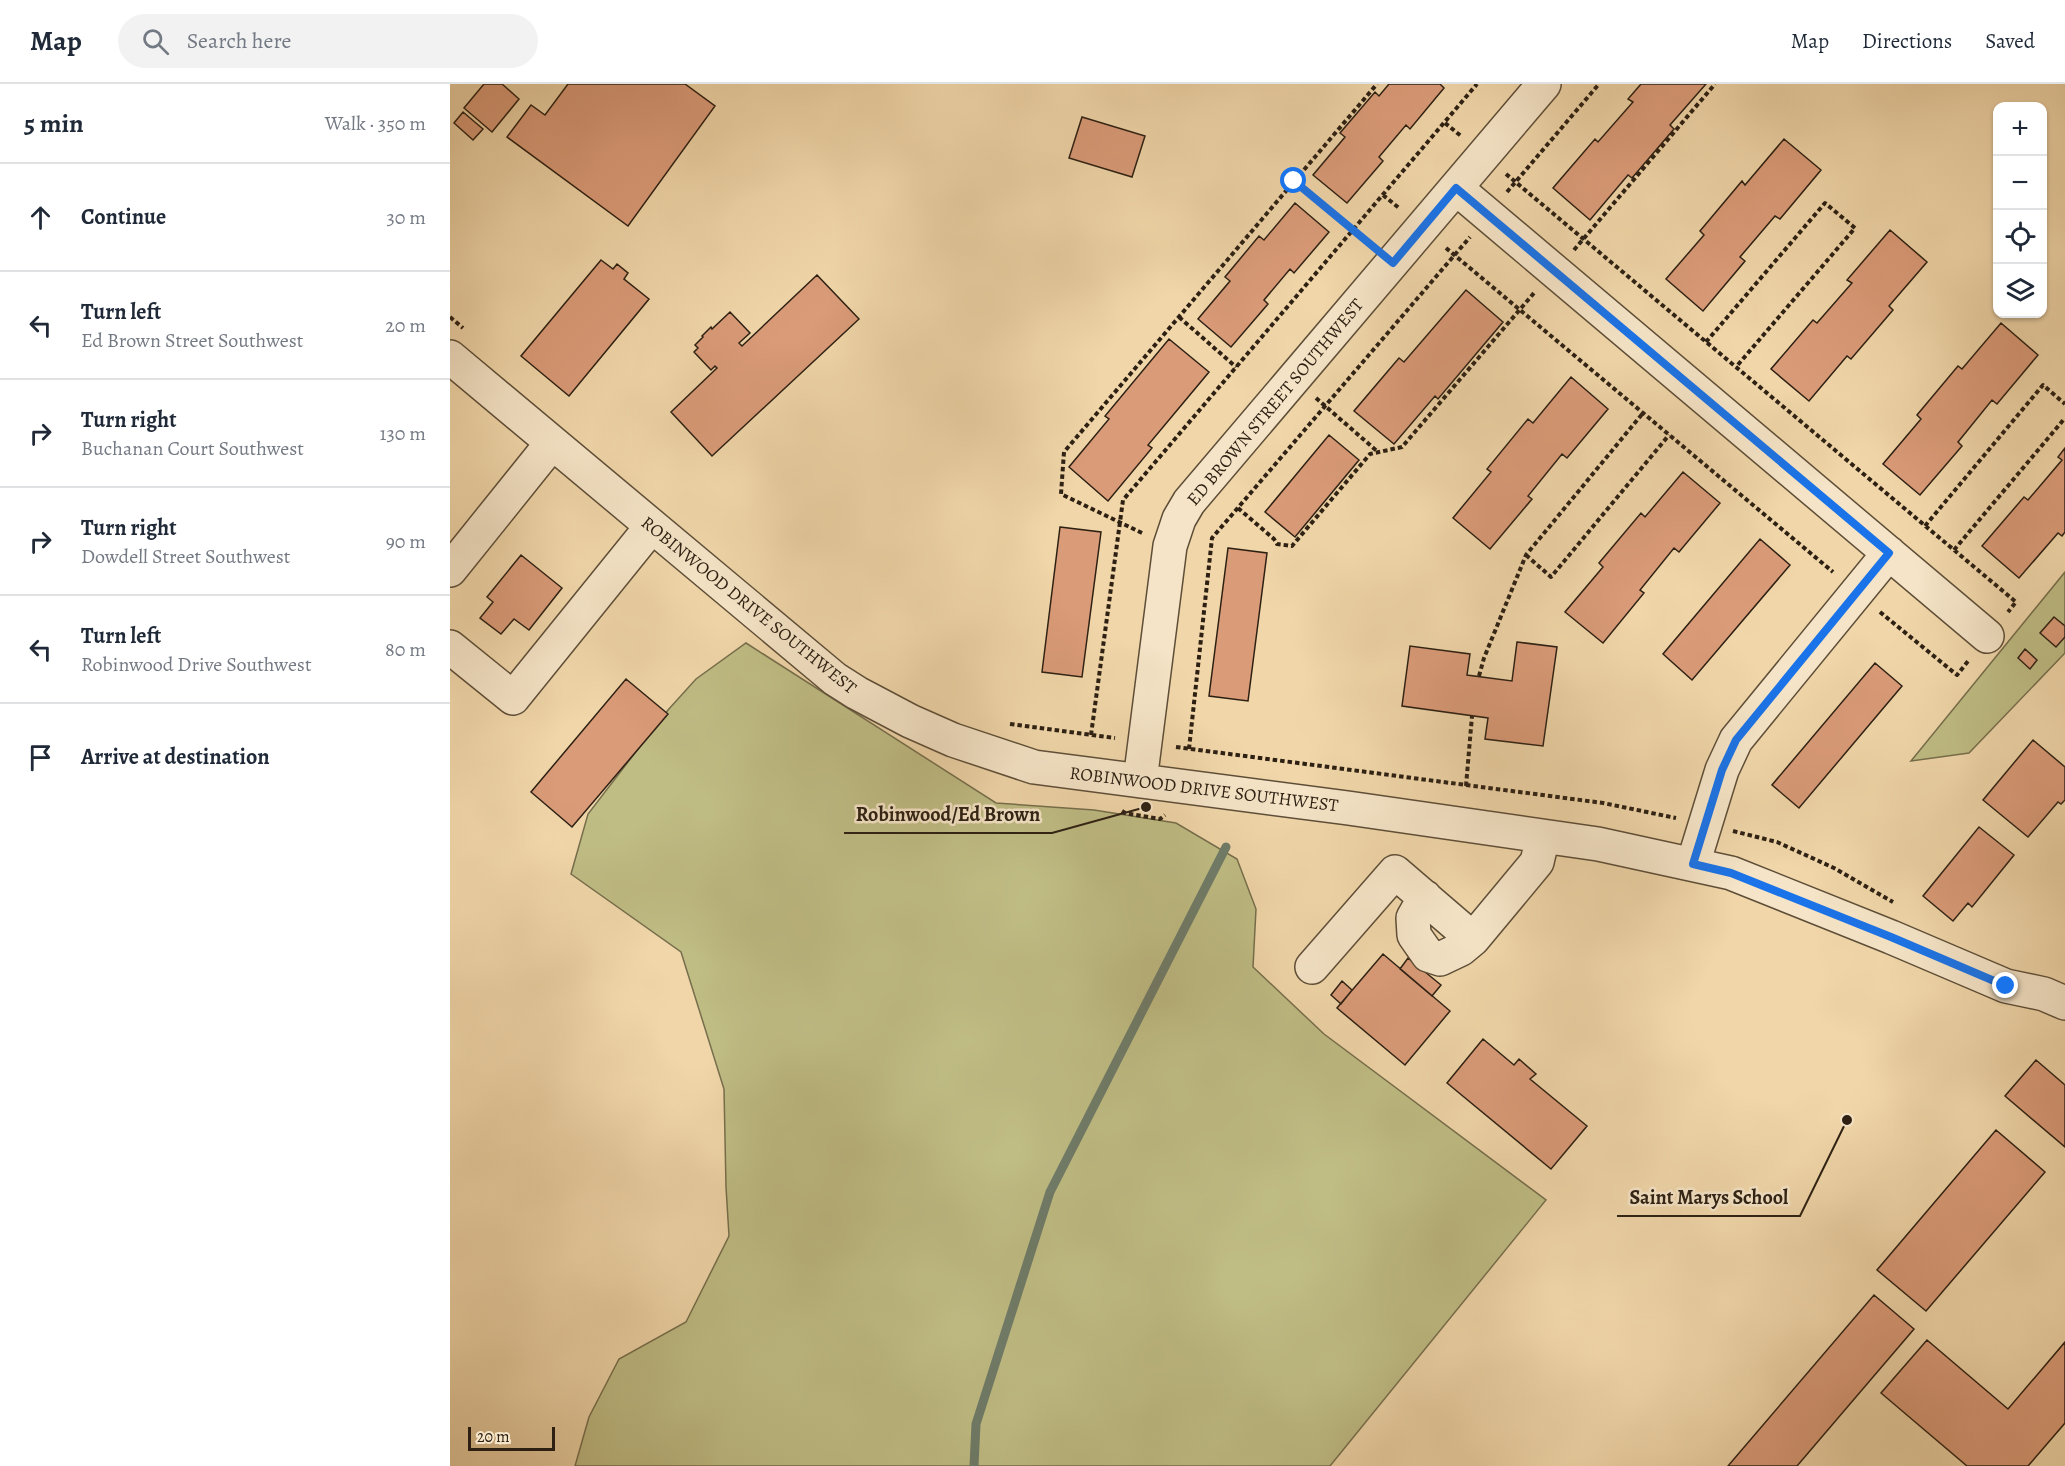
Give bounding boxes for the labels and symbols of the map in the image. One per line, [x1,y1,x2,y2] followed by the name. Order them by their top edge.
[1280,167,1306,193] route start
[1181,293,1369,510] street label: ED BROWN STREET SOUTHWEST
[636,511,862,700] street label: ROBINWOOD DRIVE SOUTHWEST
[1068,761,1340,817] street label: ROBINWOOD DRIVE SOUTHWEST
[844,795,1052,833] callout: Robinwood/Ed Brown
[856,801,1040,828] text: Robinwood/Ed Brown
[1992,972,2018,998] route end
[1617,1178,1800,1216] callout: Saint Marys School
[1630,1184,1789,1211] text: Saint Marys School
[468,1424,555,1452] scale bar

